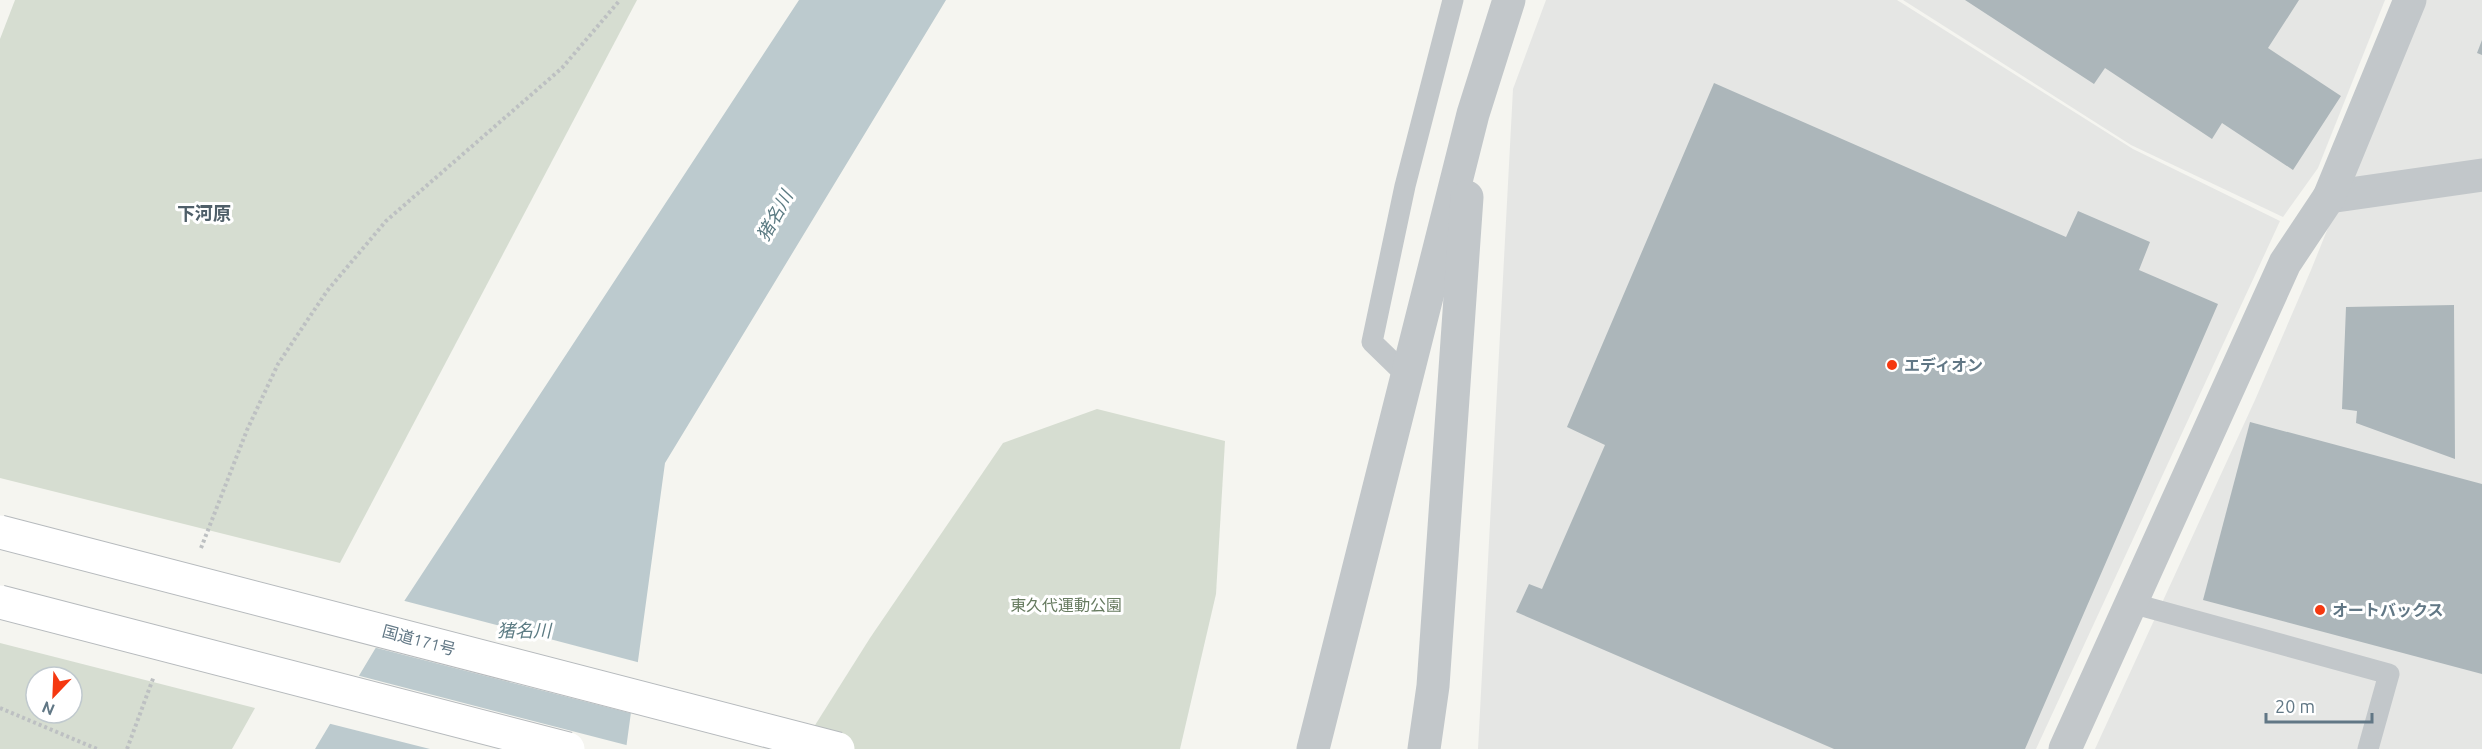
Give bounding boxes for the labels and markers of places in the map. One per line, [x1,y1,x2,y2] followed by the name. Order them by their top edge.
[1904,356,1983,374] place label: エディオン
[1885,358,1899,372] marker: エディオン
[2332,601,2444,619] place label: オートバックス
[2313,603,2327,617] marker: オートバックス

